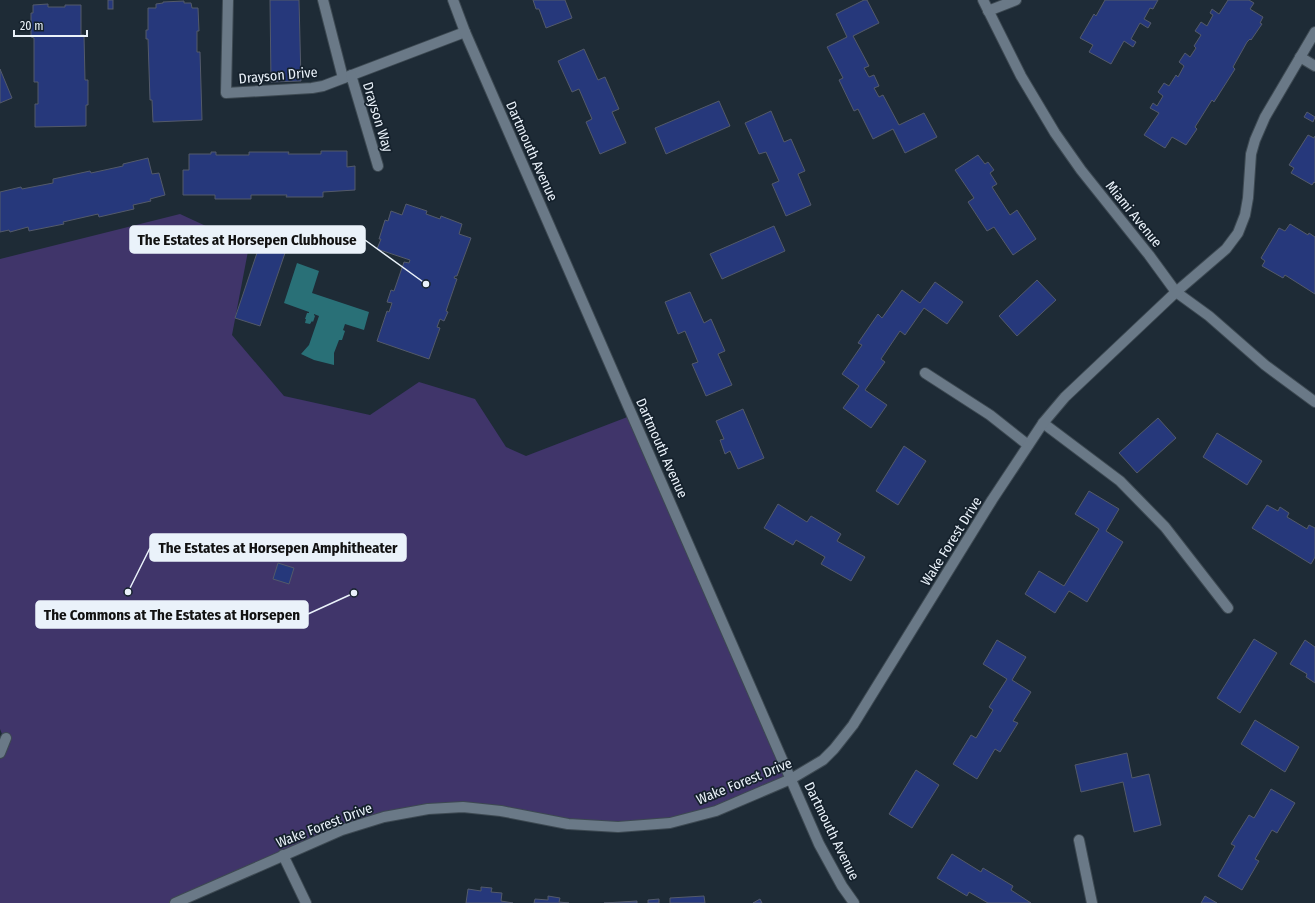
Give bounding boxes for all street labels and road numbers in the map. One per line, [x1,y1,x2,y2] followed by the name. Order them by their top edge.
[238,64,318,87] street label: Drayson Drive
[359,80,396,155] street label: Drayson Way
[502,99,561,204] street label: Dartmouth Avenue
[1102,178,1165,251] street label: Miami Avenue
[632,396,691,501] street label: Dartmouth Avenue
[917,494,986,589] street label: Wake Forest Drive
[694,755,794,808] street label: Wake Forest Drive
[800,779,863,883] street label: Dartmouth Avenue
[274,799,375,852] street label: Wake Forest Drive

